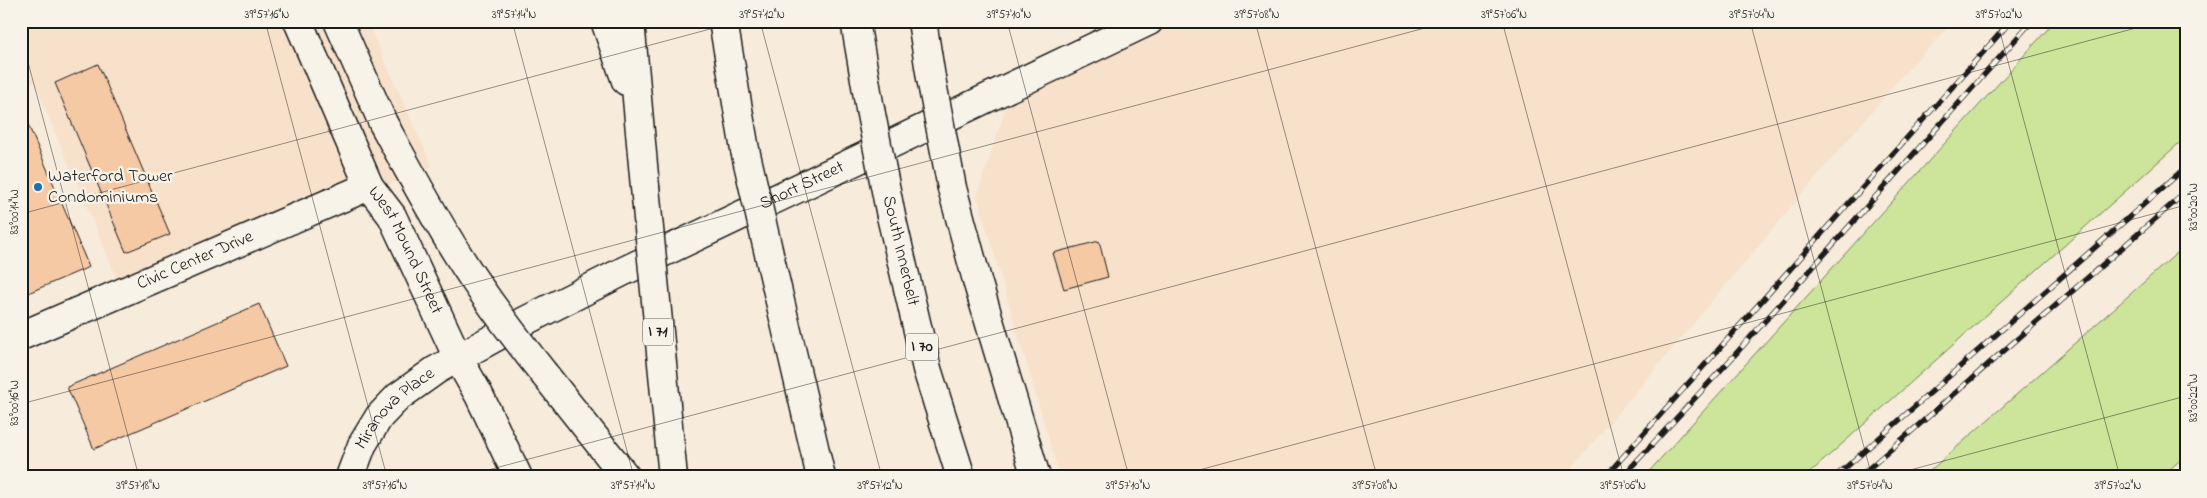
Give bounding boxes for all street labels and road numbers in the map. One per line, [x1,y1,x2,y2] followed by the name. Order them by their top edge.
[755,155,849,217] street label: Short Street
[361,181,449,319] street label: West Mound Street
[875,193,925,309] street label: South Innerbelt
[133,224,259,297] street label: Civic Center Drive
[643,318,673,346] road number: I 71
[906,334,938,361] road number: I 70
[349,361,441,455] street label: Miranova Place

